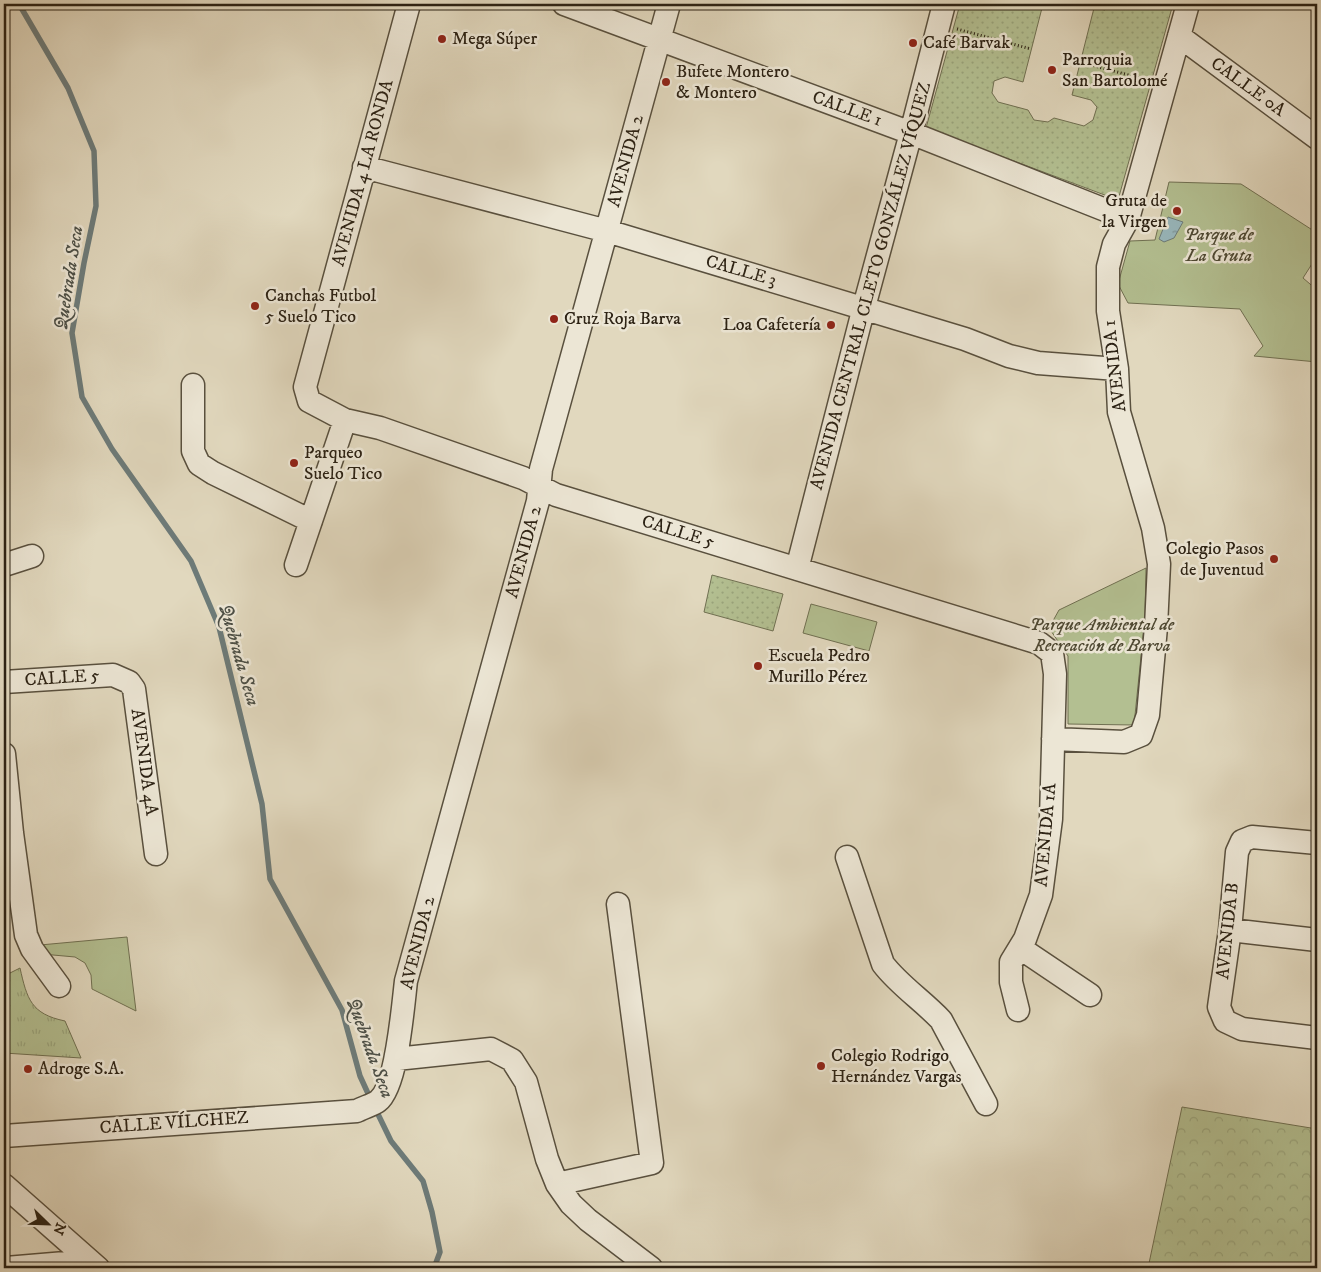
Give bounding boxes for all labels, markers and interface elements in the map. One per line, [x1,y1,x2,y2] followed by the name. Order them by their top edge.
[452,28,538,50] place label: Mega Súper
[923,32,1010,54] place label: Café Barvak
[436,33,448,45] marker: Mega Súper
[907,37,919,49] marker: Café Barvak
[1062,49,1168,92] place label: Parroquia San Bartolomé
[1206,52,1290,122] street label: CALLE 0A
[676,61,789,104] place label: Bufete Montero & Montero
[1046,64,1058,76] marker: Parroquia San Bartolomé
[660,76,672,88] marker: Bufete Montero & Montero
[327,77,399,269] street label: AVENIDA 4 LA RONDA
[805,79,936,492] street label: AVENIDA CENTRAL CLETO GONZÁLEZ VÍQUEZ
[809,86,885,132] street label: CALLE 1
[603,112,649,210] street label: AVENIDA 2
[1102,190,1168,233] place label: Gruta de la Virgen
[1171,205,1183,217] marker: Gruta de la Virgen
[49,224,89,332] water label: Quebrada Seca
[1184,224,1254,267] park label: Parque de La Gruta
[703,250,779,292] street label: CALLE 3
[265,285,377,328] place label: Canchas Futbol 5 Suelo Tico
[249,300,261,312] marker: Canchas Futbol 5 Suelo Tico
[564,308,681,330] place label: Cruz Roja Barva
[548,313,560,325] marker: Cruz Roja Barva
[723,314,821,336] place label: Loa Cafetería
[825,319,837,331] marker: Loa Cafetería
[1098,319,1132,413] street label: AVENIDA 1
[304,442,382,485] place label: Parqueo Suelo Tico
[288,457,300,469] marker: Parqueo Suelo Tico
[501,503,547,601] street label: AVENIDA 2
[639,511,717,553] street label: CALLE 5
[1166,538,1264,581] place label: Colegio Pasos de Juventud
[1268,553,1280,565] marker: Colegio Pasos de Juventud
[213,601,265,709] water label: Quebrada Seca
[1030,614,1175,657] park label: Parque Ambiental de Recreación de Barva
[768,645,870,688] place label: Escuela Pedro Murillo Pérez
[752,660,764,672] marker: Escuela Pedro Murillo Pérez
[24,664,100,692] street label: CALLE 5
[126,707,162,817] street label: AVENIDA 4A
[1031,782,1062,888] street label: AVENIDA 1A
[1212,882,1244,980] street label: AVENIDA B
[396,894,440,992] street label: AVENIDA 2
[341,995,399,1101] water label: Quebrada Seca
[831,1045,962,1088] place label: Colegio Rodrigo Hernández Vargas
[38,1058,124,1080] place label: Adroge S.A.
[815,1060,827,1072] marker: Colegio Rodrigo Hernández Vargas
[22,1063,34,1075] marker: Adroge S.A.
[99,1106,250,1139] street label: CALLE VÍLCHEZ
[22,1200,72,1250] north arrow
[48,1220,70,1238] text: N

